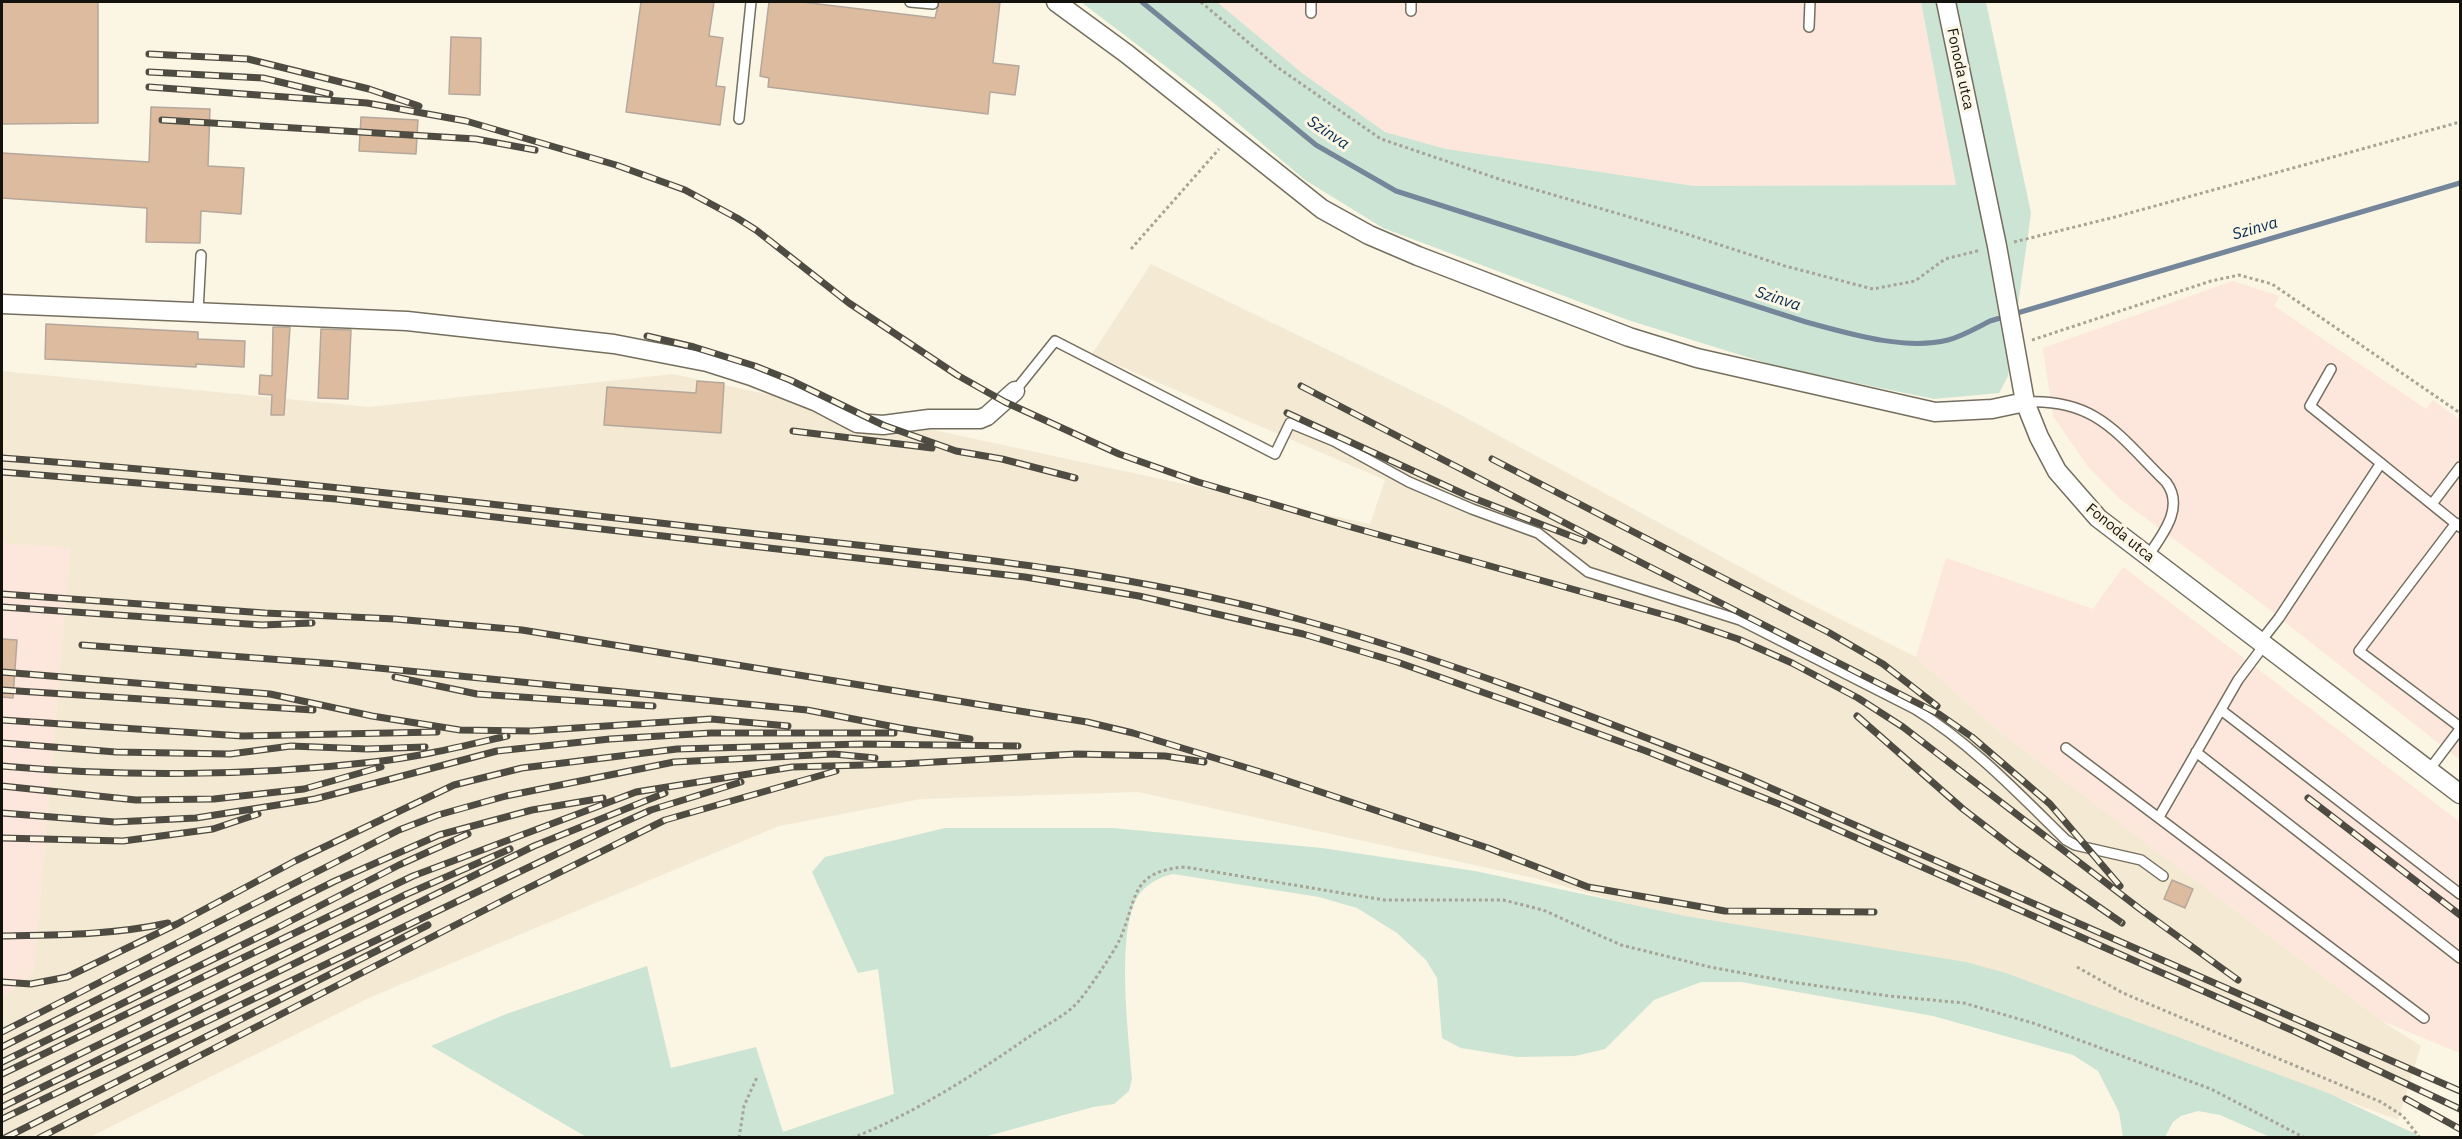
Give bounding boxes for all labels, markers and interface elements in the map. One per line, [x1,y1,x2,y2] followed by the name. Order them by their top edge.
[1943,27,1977,111] street label: Fonoda utca
[1303,112,1353,154] water label: Szinva
[2230,213,2280,245] water label: Szinva
[1753,283,1803,315] water label: Szinva
[2082,500,2158,566] street label: Fonoda utca

